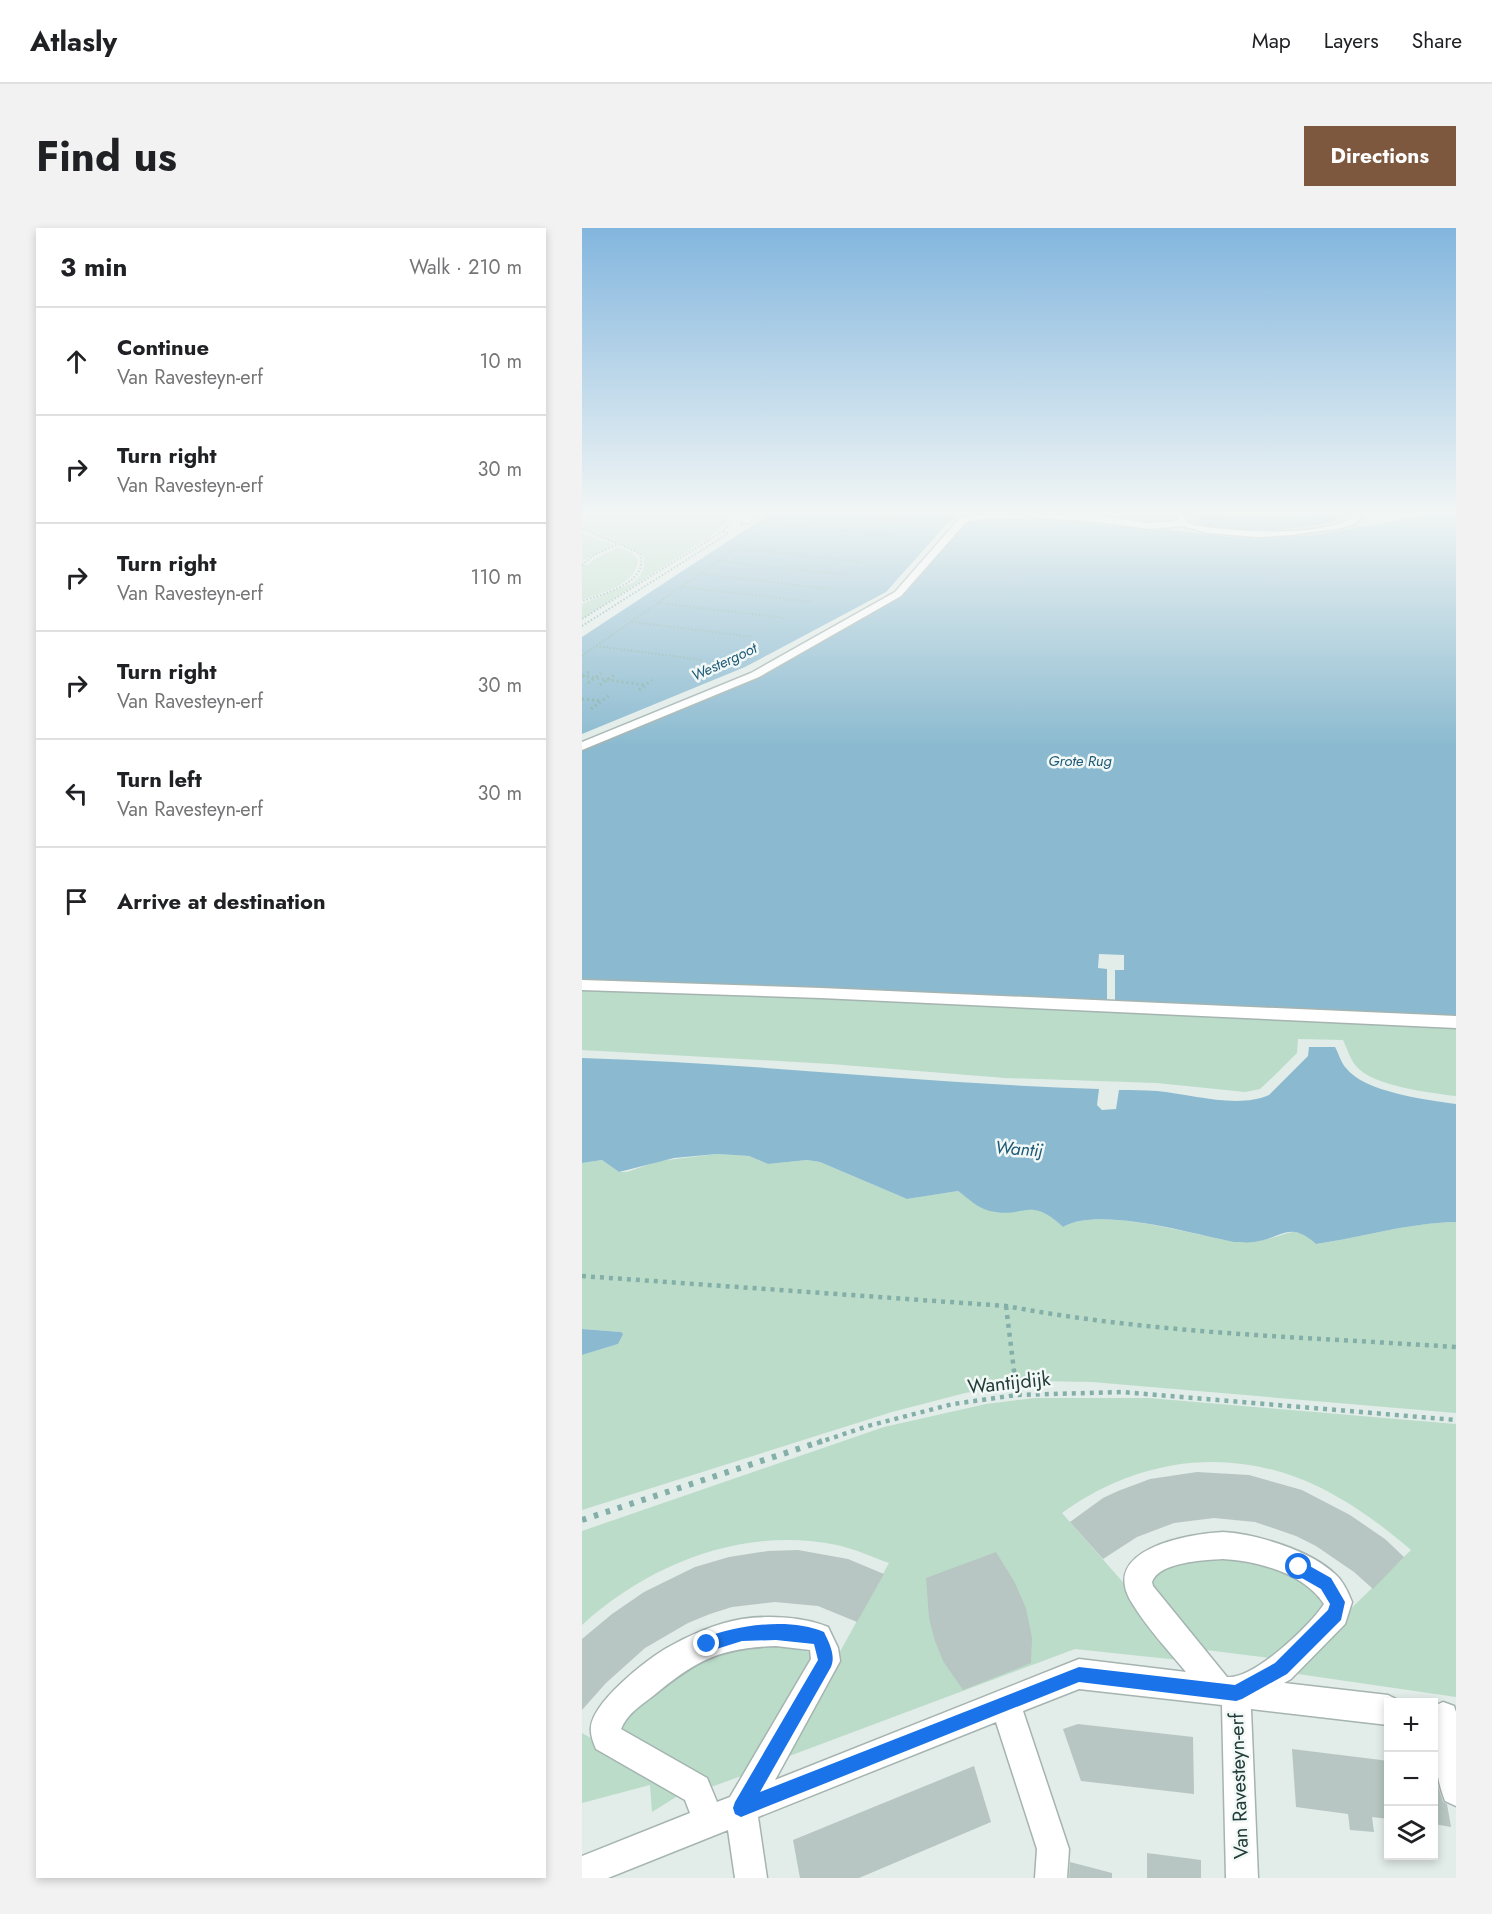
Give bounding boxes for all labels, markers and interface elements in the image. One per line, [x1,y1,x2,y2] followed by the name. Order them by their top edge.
[30,21,117,62] text: Atlasly
[1252,26,1291,56] text: Map
[1324,26,1379,56] text: Layers
[1412,26,1462,56] text: Share
[36,126,177,187] text: Find us
[1304,126,1456,186] button: Directions
[60,248,127,286] text: 3 min
[409,253,522,282] text: Walk · 210 m
[117,331,209,363] text: Continue
[60,345,93,378] icon: ahead
[479,347,522,376] text: 10 m
[117,363,263,392] text: Van Ravesteyn-erf
[117,439,217,471] text: Turn right
[60,453,93,486] icon: right
[477,455,522,484] text: 30 m
[117,471,263,500] text: Van Ravesteyn-erf
[117,547,217,579] text: Turn right
[60,561,93,594] icon: right
[470,563,522,592] text: 110 m
[117,579,263,608] text: Van Ravesteyn-erf
[688,637,762,687] water label: Westergoot
[117,655,217,687] text: Turn right
[60,669,93,702] icon: right
[477,671,522,700] text: 30 m
[117,687,263,716] text: Van Ravesteyn-erf
[1048,750,1112,772] water label: Grote Rug
[117,763,202,795] text: Turn left
[60,777,93,810] icon: left
[477,779,522,808] text: 30 m
[117,795,263,824] text: Van Ravesteyn-erf
[60,885,93,918] icon: arrive
[117,885,326,917] text: Arrive at destination
[994,1134,1044,1164] water label: Wantij
[966,1364,1052,1402] street label: Wantijdijk
[1285,1553,1311,1579] route start
[693,1630,719,1656] route end
[1384,1698,1438,1860] map controls
[1384,1698,1438,1752] button: +
[1222,1711,1256,1860] street label: Van Ravesteyn-erf
[1384,1752,1438,1806] button: −
[1384,1806,1438,1860] button: layers

